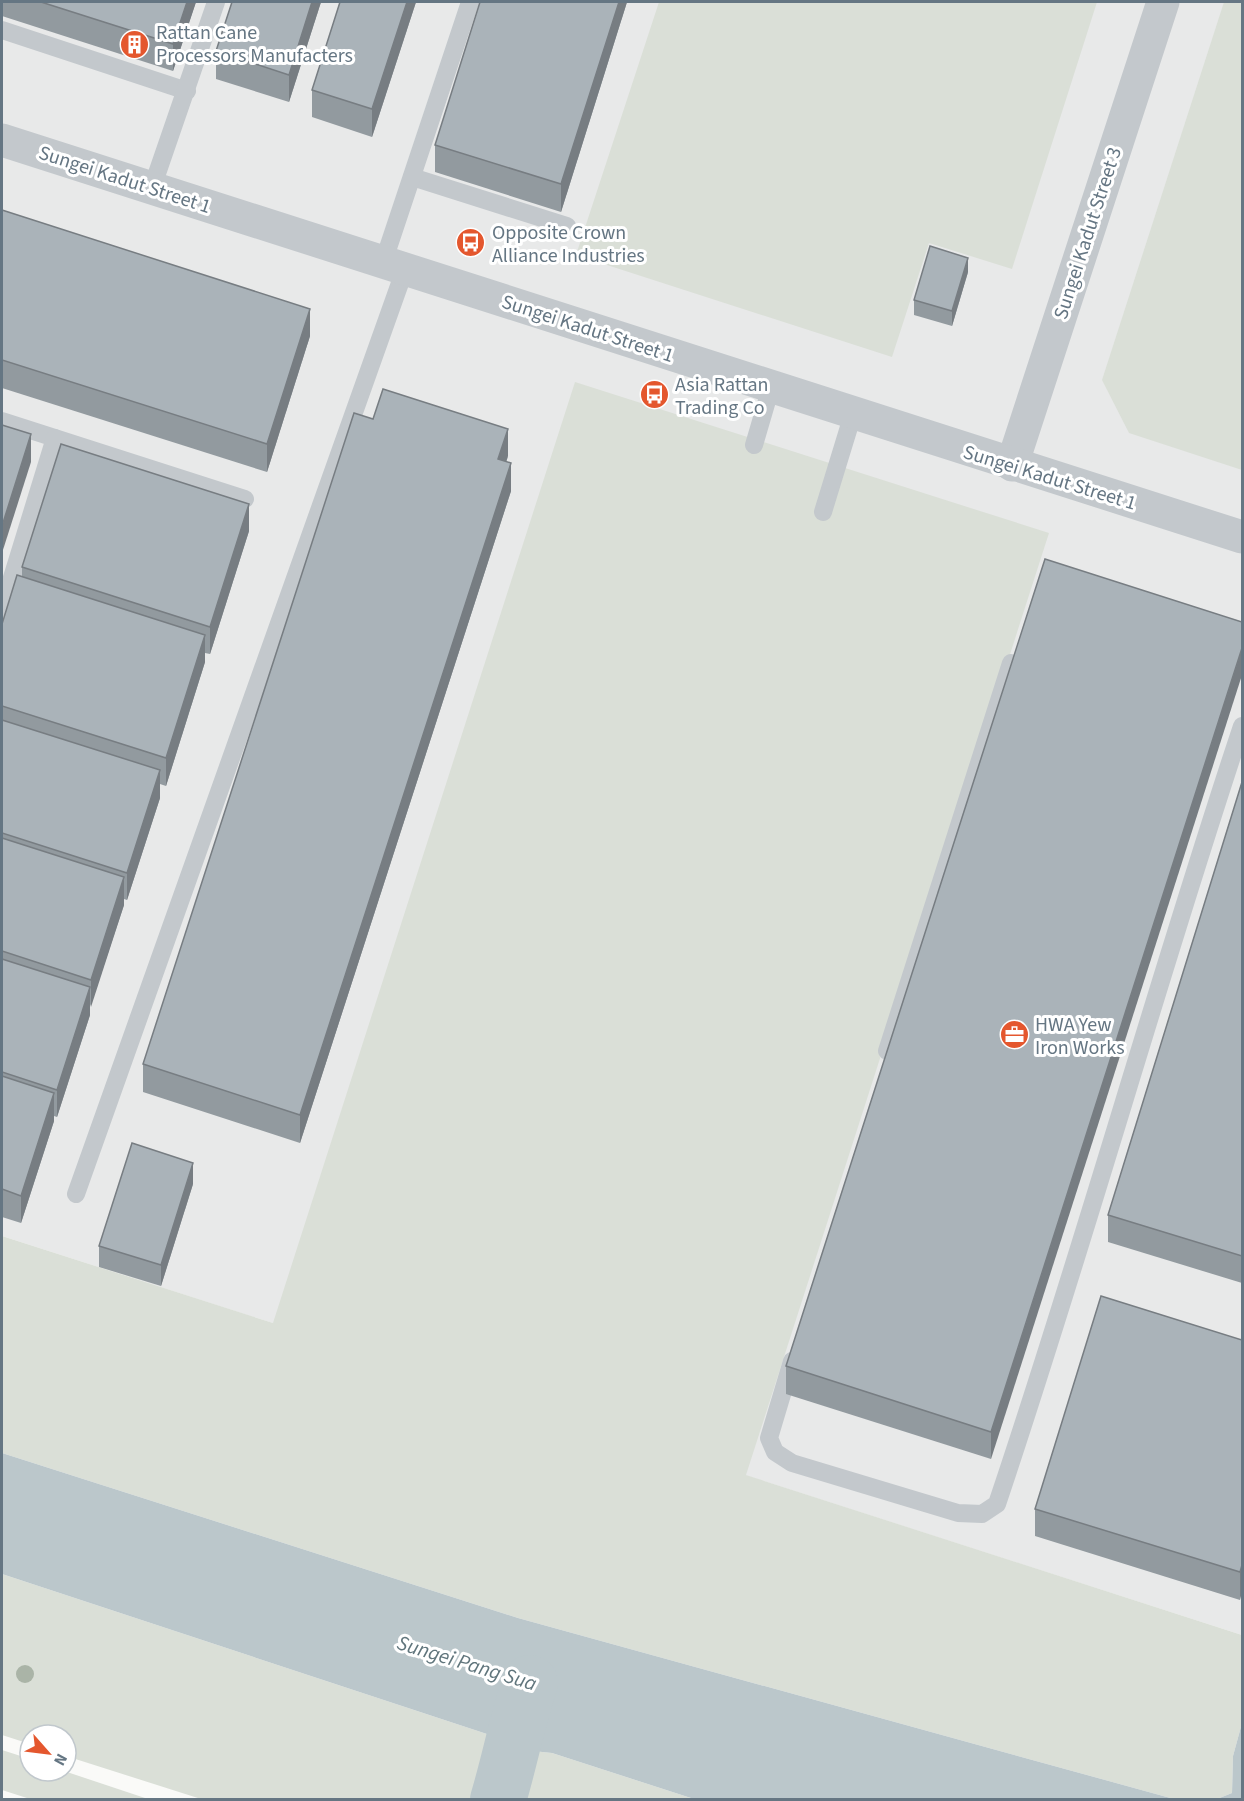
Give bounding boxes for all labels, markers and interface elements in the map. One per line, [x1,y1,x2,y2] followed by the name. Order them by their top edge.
[156,19,353,70] place label: Rattan Cane Processors Manufacters
[119,28,151,60] building icon: Rattan Cane Processors Manufacters
[35,139,214,221] street label: Sungei Kadut Street 1
[1047,144,1129,323] street label: Sungei Kadut Street 3
[492,219,645,270] place label: Opposite Crown Alliance Industries
[455,227,487,259] bus stop icon: Opposite Crown Alliance Industries
[498,288,677,370] street label: Sungei Kadut Street 1
[675,371,769,422] place label: Asia Rattan Trading Co
[638,379,670,411] bus stop icon: Asia Rattan Trading Co
[960,438,1140,518] street label: Sungei Kadut Street 1
[1035,1011,1125,1062] place label: HWA Yew Iron Works
[998,1019,1030,1051] office icon: HWA Yew Iron Works
[393,1628,541,1698] water label: Sungei Pang Sua
[18,1723,78,1783] north arrow
[48,1750,73,1769] text: N

